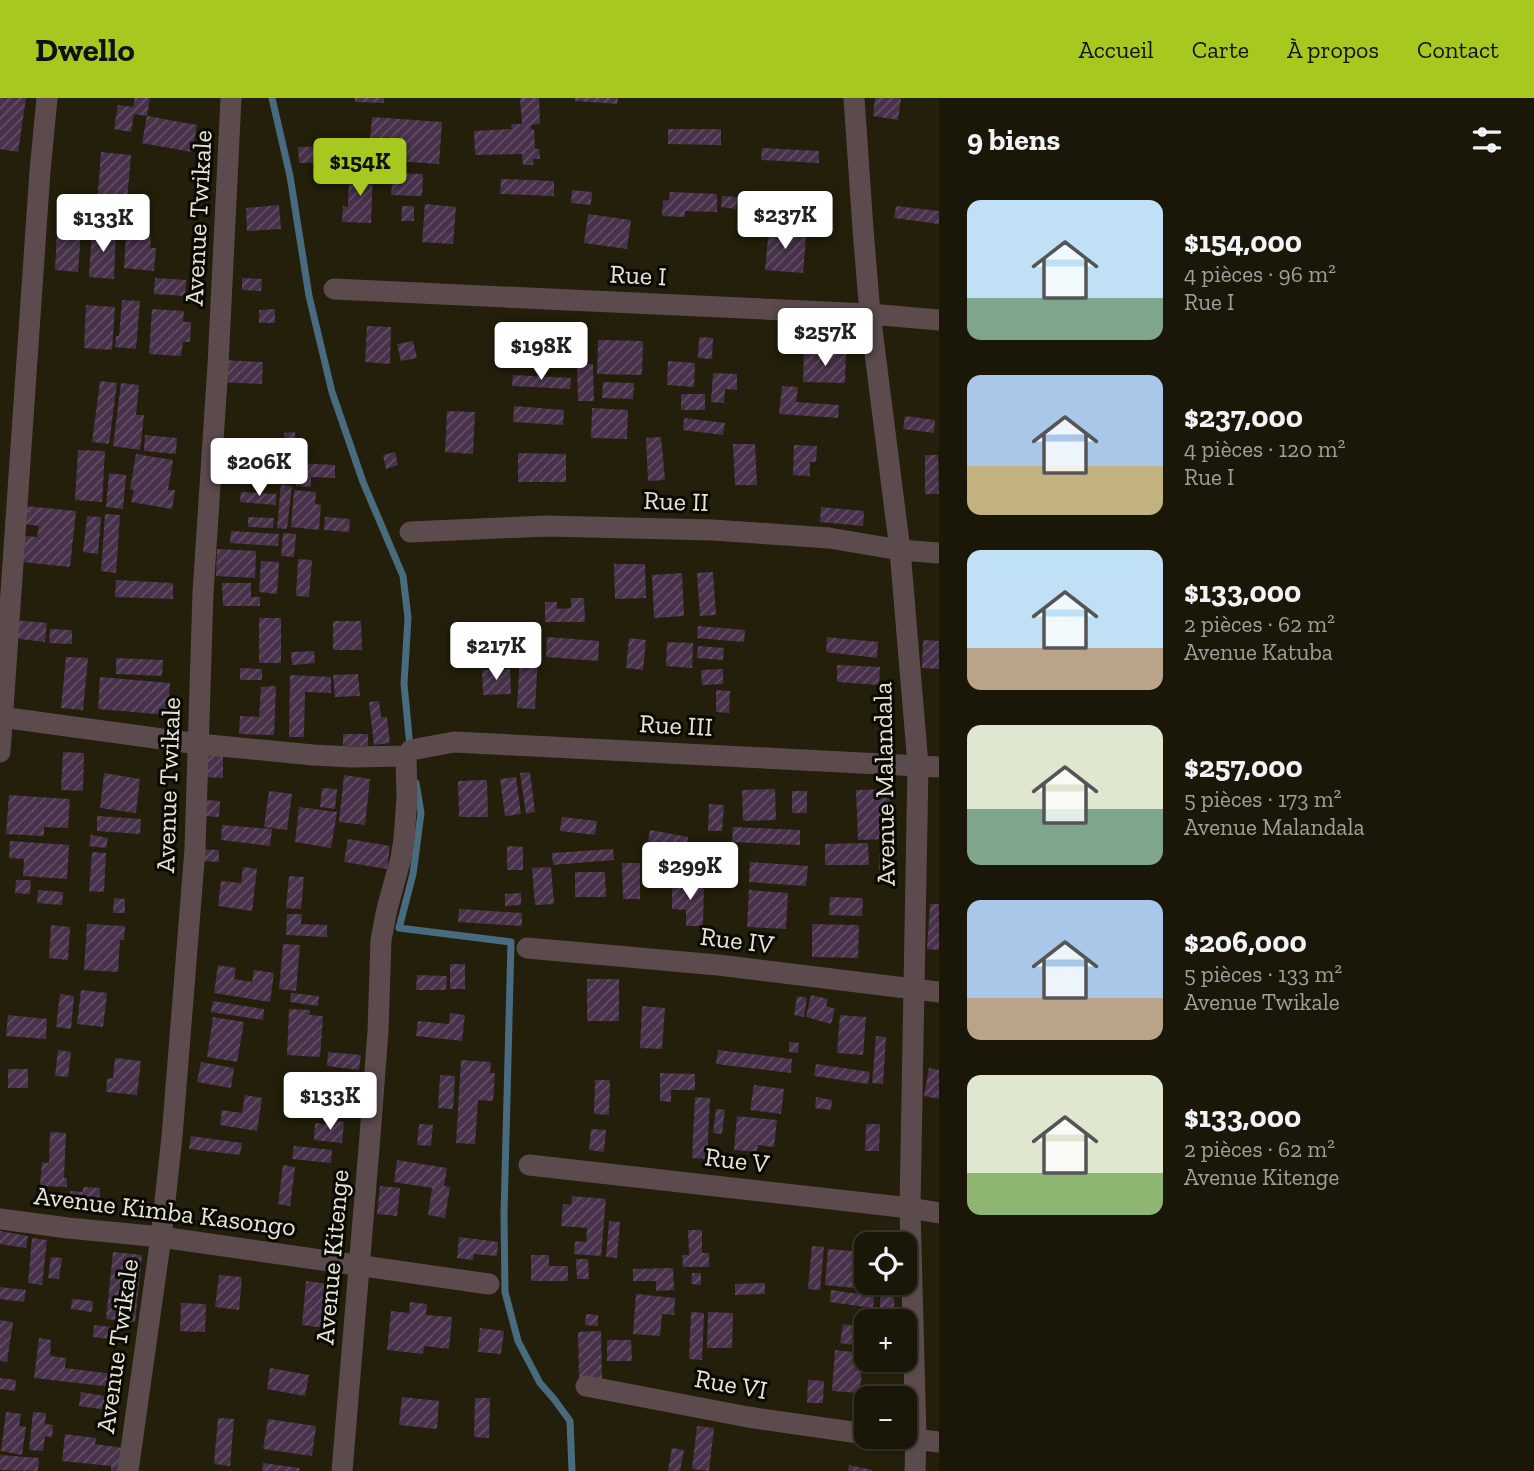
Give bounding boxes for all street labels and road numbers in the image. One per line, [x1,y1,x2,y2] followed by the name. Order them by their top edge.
[177,129,219,307] street label: Avenue Twikale
[609,258,667,292] street label: Rue I
[643,484,709,518] street label: Rue II
[866,681,902,886] street label: Avenue Malandala
[149,697,187,873] street label: Avenue Twikale
[638,707,714,743] street label: Rue III
[698,920,776,960] street label: Rue IV
[703,1140,771,1180] street label: Rue V
[308,1168,356,1346] street label: Avenue Kitenge
[32,1179,298,1243] street label: Avenue Kimba Kasongo
[89,1257,145,1435] street label: Avenue Twikale
[692,1362,770,1406] street label: Rue VI

